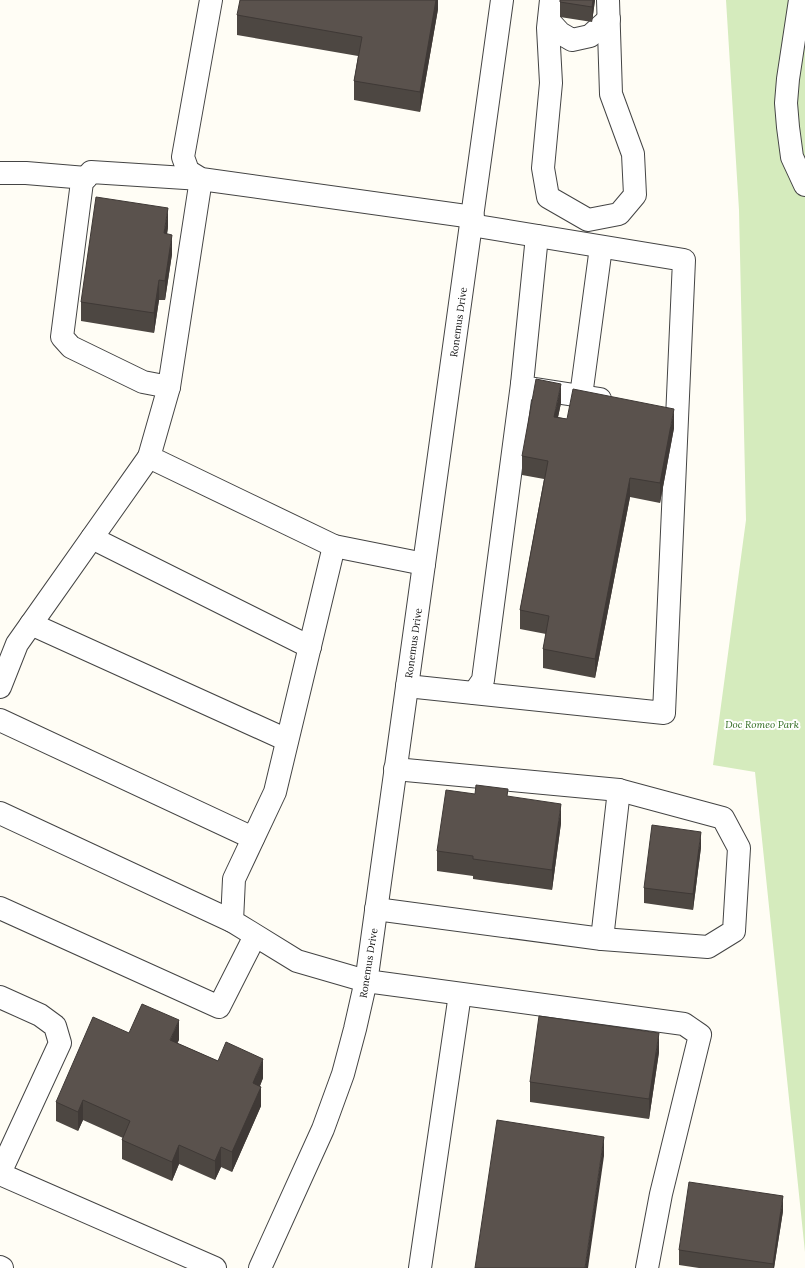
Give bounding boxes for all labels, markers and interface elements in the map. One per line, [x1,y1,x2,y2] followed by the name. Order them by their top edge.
[447,286,470,358] street label: Ronemus Drive
[402,607,425,679] street label: Ronemus Drive
[725,718,799,731] park label: Doc Romeo Park
[357,927,381,999] street label: Ronemus Drive

